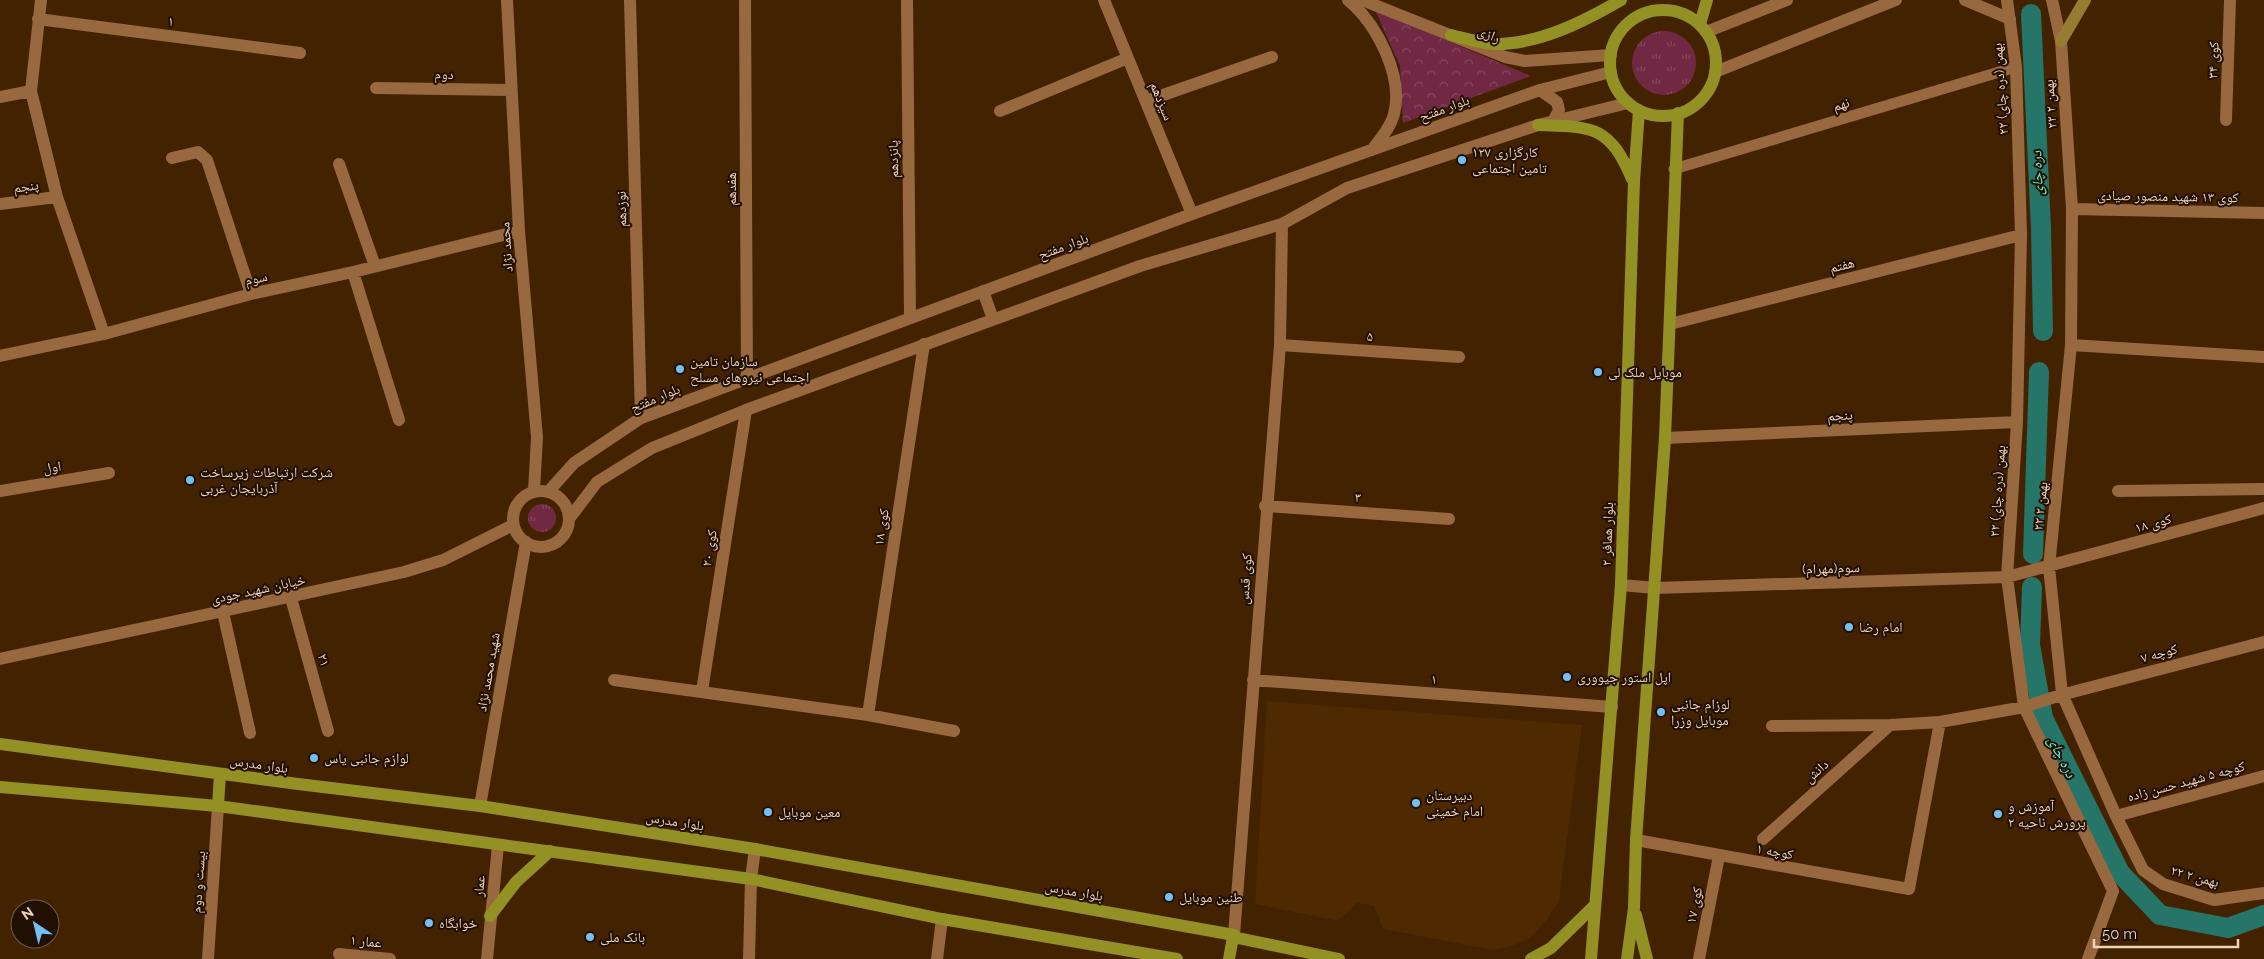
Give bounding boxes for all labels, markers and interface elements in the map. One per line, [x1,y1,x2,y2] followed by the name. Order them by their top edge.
[167,13,175,29] street label: ۱
[1475,22,1503,47] street label: رازی
[2204,41,2223,79] street label: کوی ۳۴
[1989,42,2012,135] street label: ۲۲ بهمن (دره چای)
[434,66,454,84] street label: دوم
[1145,79,1177,123] street label: سیزدهم
[2040,79,2061,129] street label: ۲۲ بهمن ۲
[1417,91,1472,126] street label: بلوار مفتح
[1831,94,1852,116] street label: نهم
[885,140,903,178] street label: پانزدهم
[1472,144,1547,177] place label: کارگزاری ۱۲۷ تامین اجتماعی
[2027,150,2047,196] water label: دره چای
[1456,154,1468,166] marker: کارگزاری ۱۲۷ تامین اجتماعی
[723,172,741,206] street label: هفدهم
[12,176,40,198] street label: پنجم
[2097,187,2239,206] street label: کوی ۱۳ شهید منصور صیادی
[613,191,631,227] street label: نوزدهم
[496,221,517,273] street label: محمد نژاد
[1036,229,1091,264] street label: بلوار مفتح
[1828,254,1857,278] street label: هفتم
[243,268,269,290] street label: سوم
[1366,328,1374,344] street label: ۵
[690,353,809,387] place label: سازمان تامین اجتماعی نیروهای مسلح
[674,363,686,375] marker: سازمان تامین اجتماعی نیروهای مسلح
[1608,364,1682,381] place label: موبایل ملک لی
[1592,366,1604,378] marker: موبایل ملک لی
[628,380,683,417] street label: بلوار مفتح
[1827,406,1854,426] street label: پنجم
[1986,444,2009,538] street label: ۲۲ بهمن (دره چای)
[42,458,62,477] street label: اول
[200,464,333,497] place label: شرکت ارتباطات زیرساخت آذربایجان غربی
[184,474,196,486] marker: شرکت ارتباطات زیرساخت آذربایجان غربی
[2029,481,2052,531] street label: ۲۲ بهمن ۲
[1354,489,1362,505] street label: ۳
[1598,502,1617,566] street label: بلوار همافر ۲
[870,507,893,547] street label: کوی ۱۸
[2133,510,2173,537] street label: کوی ۱۸
[698,528,721,568] street label: کوی ۲۰
[1235,553,1256,605] street label: کوی قدس
[1802,559,1860,579] street label: سوم(مهرام)
[209,571,307,608] street label: خیابان شهید جودی
[1859,619,1903,637] place label: امام رضا
[1843,621,1855,633] marker: امام رضا
[473,631,504,713] street label: شهید محمد نژاد
[2139,640,2180,667] street label: کوچه ۷
[315,652,333,668] street label: ۲۱
[1577,669,1671,686] place label: اپل استور جيووری
[1430,671,1438,687] street label: ۱
[1561,671,1573,683] marker: اپل استور جيووری
[1671,696,1730,729] place label: لوزام جانبی موبایل وزرا
[1655,706,1667,718] marker: لوزام جانبی موبایل وزرا
[2044,733,2080,782] water label: دره چای
[324,750,409,768] place label: لوازم جانبی یاس
[229,752,289,777] street label: بلوار مدرس
[308,752,320,764] marker: لوازم جانبی یاس
[1801,756,1832,787] street label: دانش
[2125,758,2247,805] street label: کوچه ۵ شهید حسن زاده
[1426,787,1483,821] place label: دبیرستان امام خمینی
[1410,797,1422,809] marker: دبیرستان امام خمینی
[2008,798,2086,831] place label: آموزش و پرورش ناحیه ۲
[778,804,840,821] place label: معین موبایل
[762,806,774,818] marker: معین موبایل
[1992,808,2004,820] marker: آموزش و پرورش ناحیه ۲
[645,809,705,835] street label: بلوار مدرس
[1755,840,1795,863] street label: کوچه ۱
[188,850,210,914] street label: بیست و دوم
[2169,862,2221,891] street label: ۲۲ بهمن ۲
[470,874,489,899] street label: عمار
[1044,878,1104,905] street label: بلوار مدرس
[1683,885,1706,925] street label: کوی ۱۷
[1179,889,1243,906] place label: طنین موبایل
[1163,891,1175,903] marker: طنین موبایل
[10,899,60,949] north arrow
[19,904,37,923] text: N
[439,915,477,932] place label: خوابگاه
[2094,916,2238,948] scale bar
[423,917,435,929] marker: خوابگاه
[2102,925,2137,943] text: 50 m
[600,929,645,946] place label: بانک ملی
[349,931,383,952] street label: عمار ۱
[584,931,596,943] marker: بانک ملی

